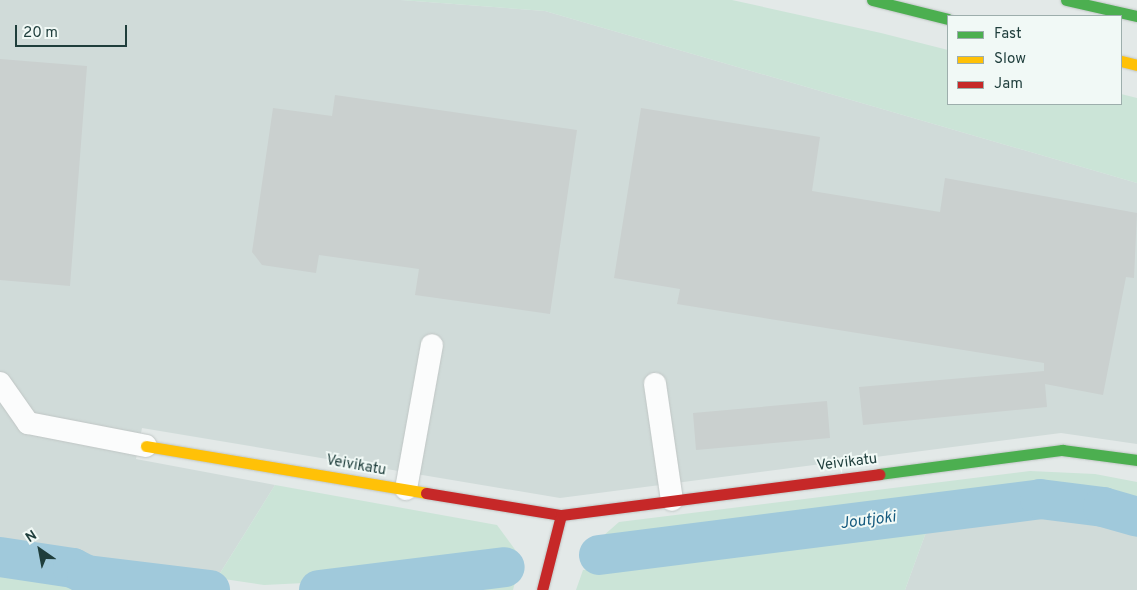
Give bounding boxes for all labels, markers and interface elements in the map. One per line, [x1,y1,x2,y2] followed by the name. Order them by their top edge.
[18,15,130,47] scale bar
[947,15,1122,105] legend
[23,24,58,43] text: 20 m
[994,25,1022,44] text: Fast
[994,50,1026,69] text: Slow
[994,75,1023,94] text: Jam
[816,450,878,476] street label: Veivikatu
[325,452,387,480] street label: Veivikatu
[839,508,897,534] water label: Joutjoki
[15,525,65,575] north arrow
[23,527,40,547] text: N

